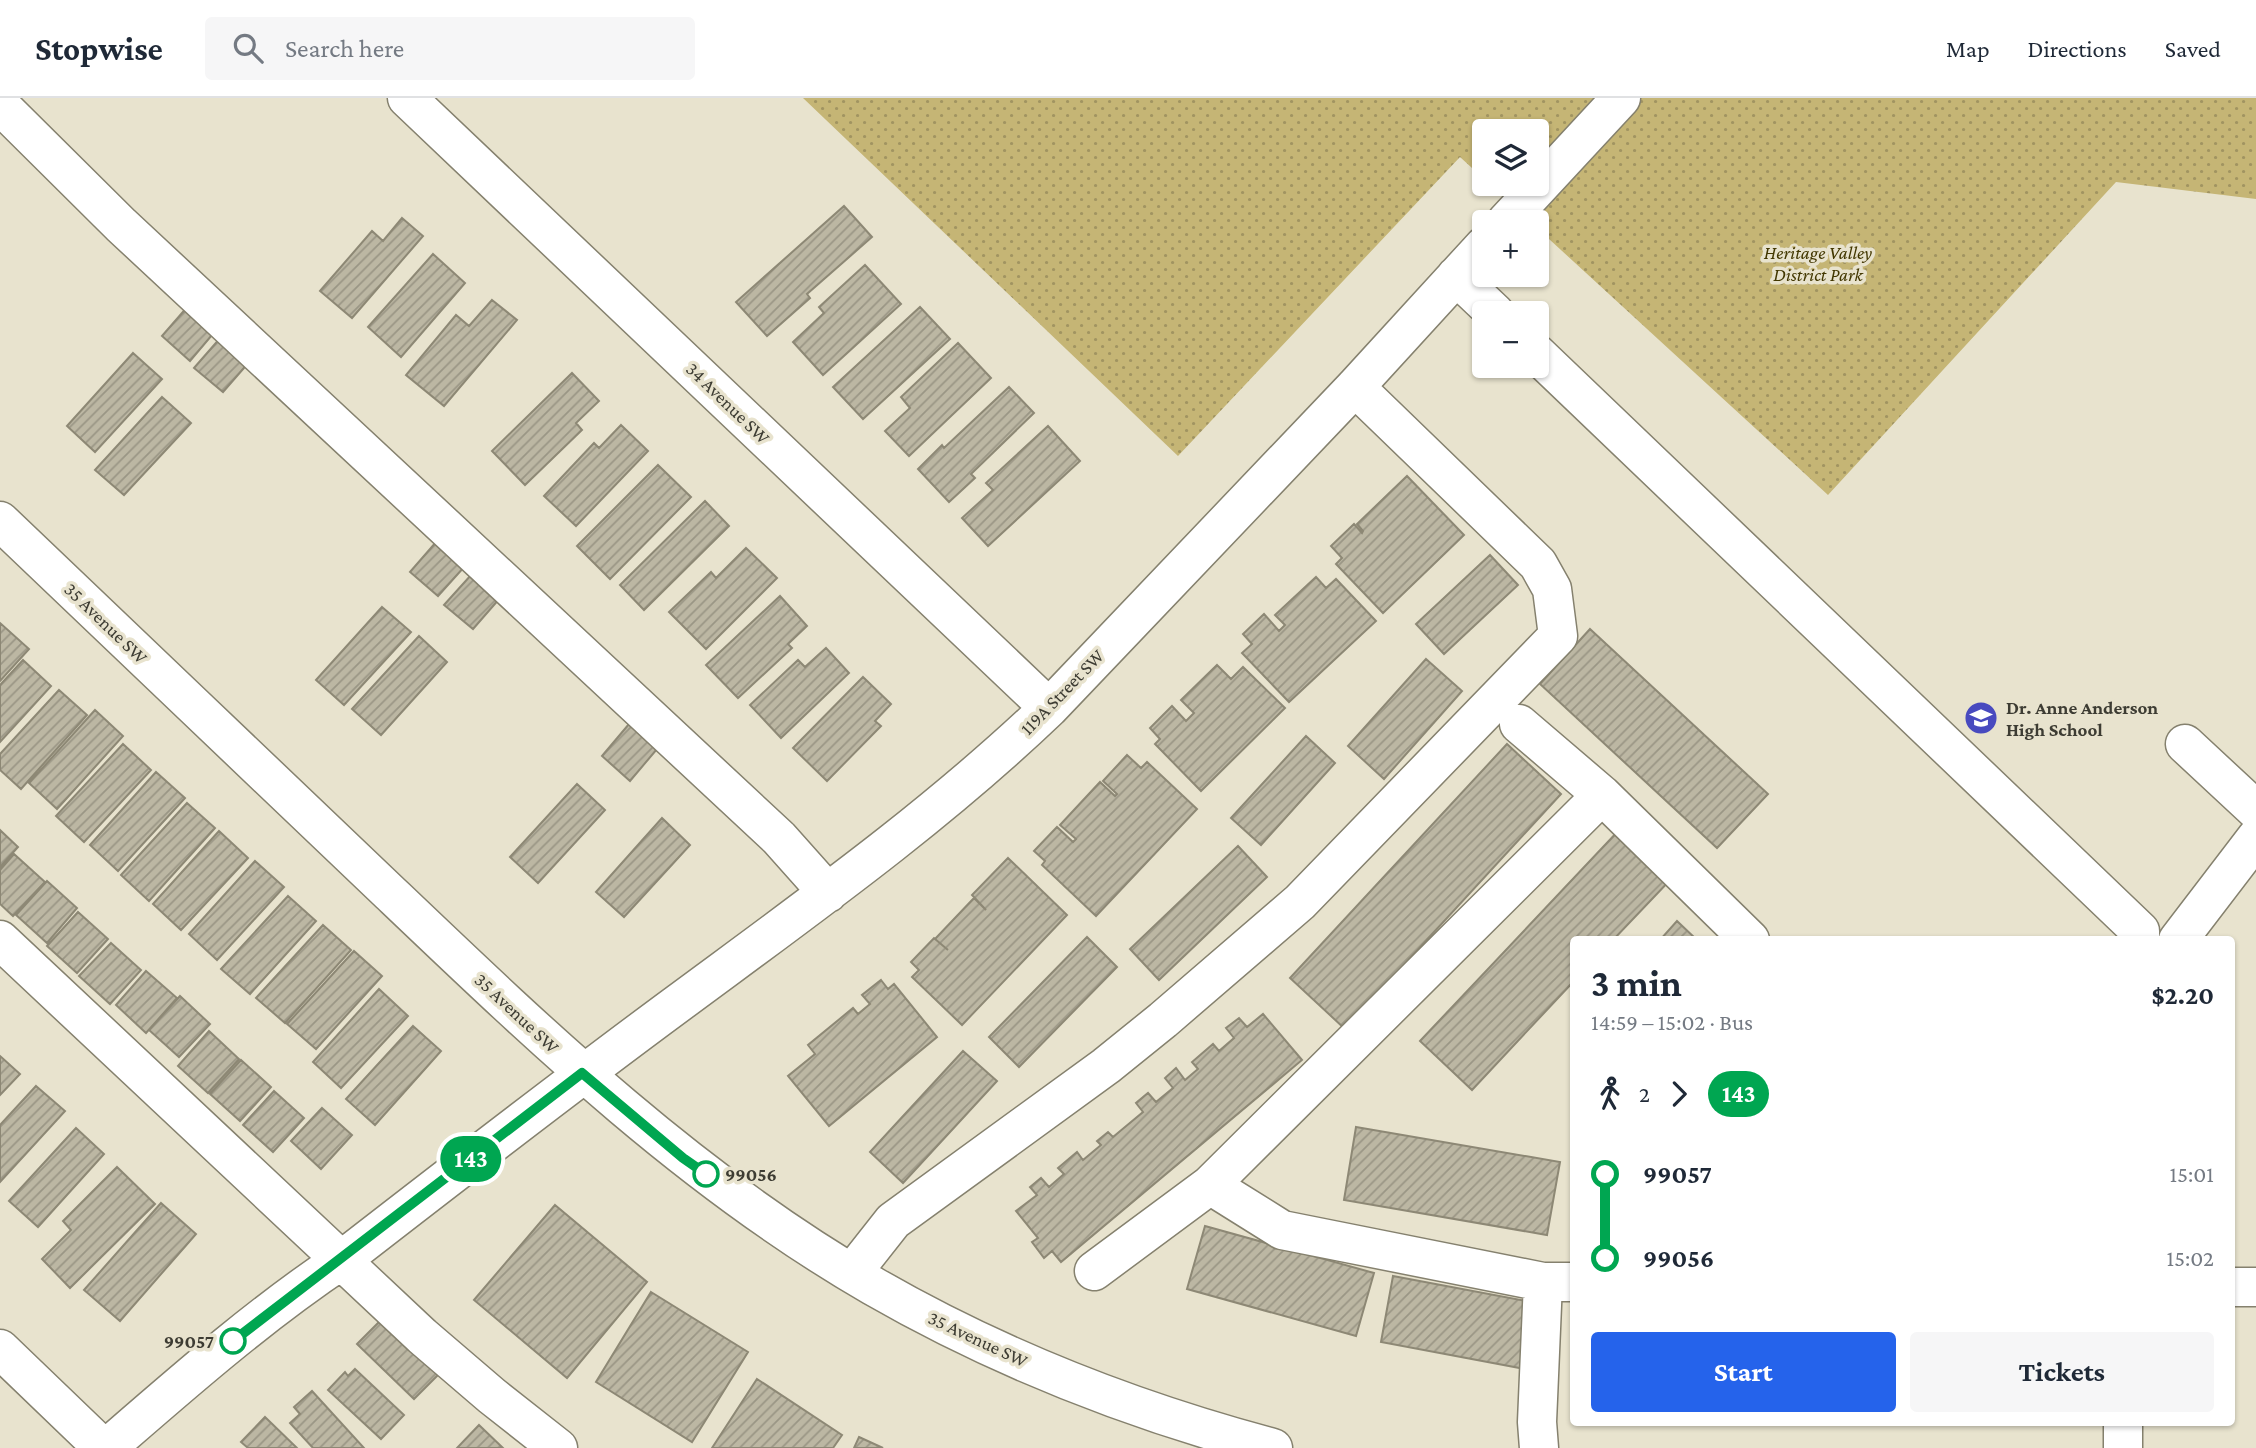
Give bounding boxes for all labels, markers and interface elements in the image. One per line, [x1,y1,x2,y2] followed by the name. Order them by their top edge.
[205,17,695,80] search box
[229,29,267,67] icon: search
[35,30,163,67] text: Stopwise
[285,34,404,63] text: Search here
[1946,35,1990,62] text: Map
[2028,35,2127,62] text: Directions
[2165,35,2221,62] text: Saved
[1472,119,1549,378] map controls
[1472,119,1549,196] button: layers
[1472,210,1549,287] button: +
[1764,242,1872,285] park label: Heritage Valley District Park
[1472,301,1549,378] button: −
[682,358,775,448] street label: 34 Avenue SW
[60,578,152,668] street label: 35 Avenue SW
[1016,645,1108,739] street label: 119A Street SW
[2006,697,2158,740] place label: Dr. Anne Anderson High School
[1962,699,2000,737] school or university icon: Dr. Anne Anderson High School
[1591,962,1682,1004] text: 3 min
[471,969,564,1058] street label: 35 Avenue SW
[2151,981,2214,1010] text: $2.20
[1591,1009,1753,1035] text: 14:59 – 15:02 · Bus
[1591,1075,1629,1113] icon: walk
[1660,1075,1698,1113] icon: forward
[1722,1080,1755,1107] text: 143
[1639,1081,1650,1107] text: 2
[431,1136,511,1182] line badge: 143
[454,1145,488,1172] text: 143
[1643,1160,1712,1189] text: 99057
[693,1161,719,1187] marker: 99056
[2170,1161,2214,1187] text: 15:01
[725,1164,777,1185] place label: 99056
[1643,1244,1714,1273] text: 99056
[2167,1245,2214,1271] text: 15:02
[925,1307,1032,1371] street label: 35 Avenue SW
[220,1328,246,1354] marker: 99057
[164,1331,214,1352] place label: 99057
[1591,1332,1896,1412] button: Start
[1910,1332,2214,1412] button: Tickets

